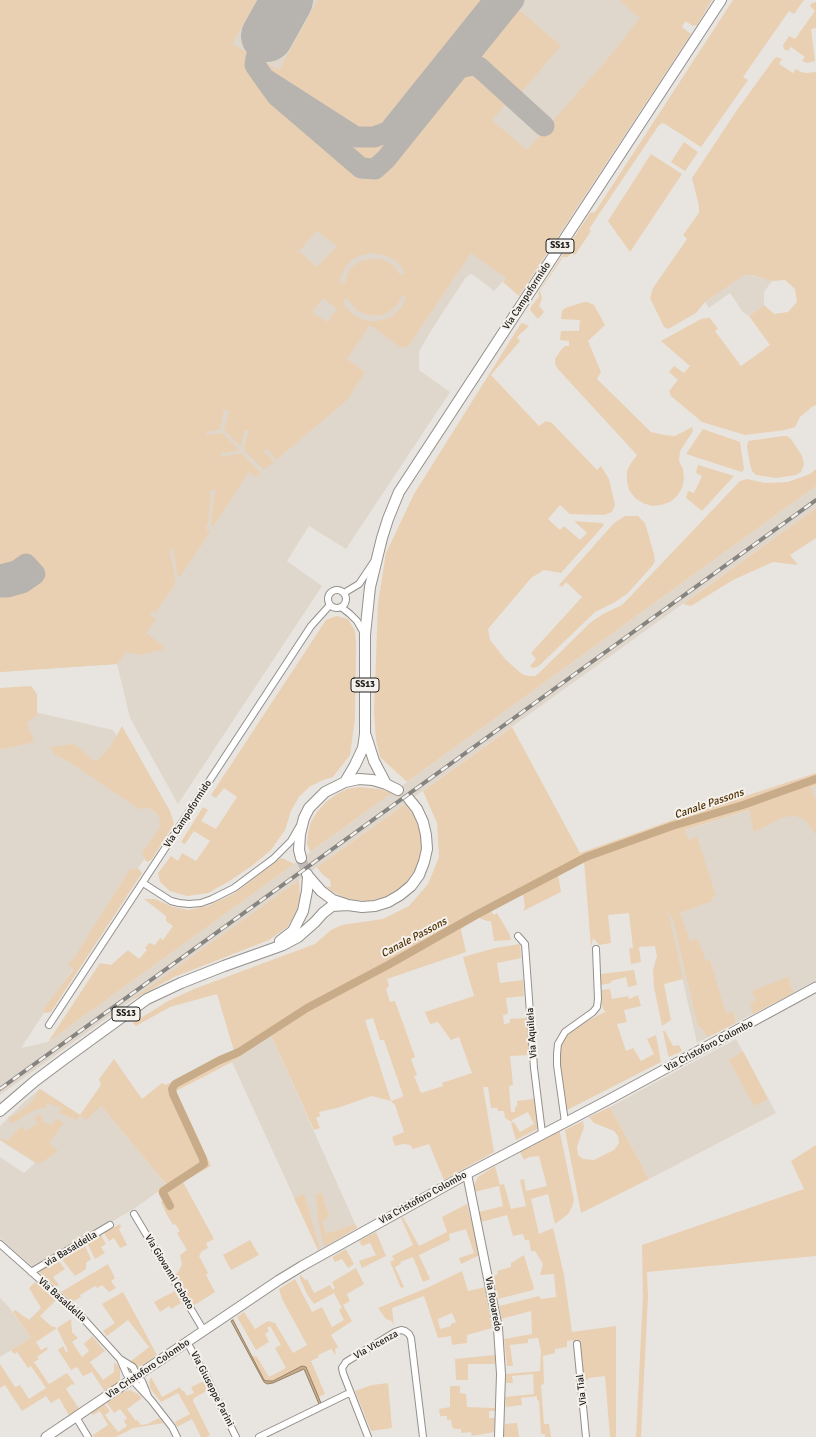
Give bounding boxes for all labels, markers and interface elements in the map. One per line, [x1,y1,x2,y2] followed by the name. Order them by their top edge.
[546,239,574,253] road number: SS13
[501,260,553,332] street label: Via Campoformido
[351,678,379,692] road number: SS13
[162,778,214,850] street label: Via Campoformido
[673,786,745,822] water label: Canale Passons
[379,915,449,961] water label: Canale Passons
[112,1007,140,1021] road number: SS13
[524,1007,540,1059] street label: Via Aquileia
[663,1018,755,1074] street label: Via Cristoforo Colombo
[377,1169,469,1227] street label: Via Cristoforo Colombo
[43,1229,99,1269] street label: via Basaldella
[142,1232,196,1312] street label: Via Giovanni Caboto
[36,1275,88,1325] street label: Via Basaldella
[482,1276,504,1332] street label: Via Rovaredo
[352,1328,400,1362] street label: Via Vicenza
[104,1337,192,1401] street label: Via Cristoforo Colombo
[188,1349,236,1429] street label: Via Giuseppe Parini
[574,1374,590,1406] street label: Via Tial

